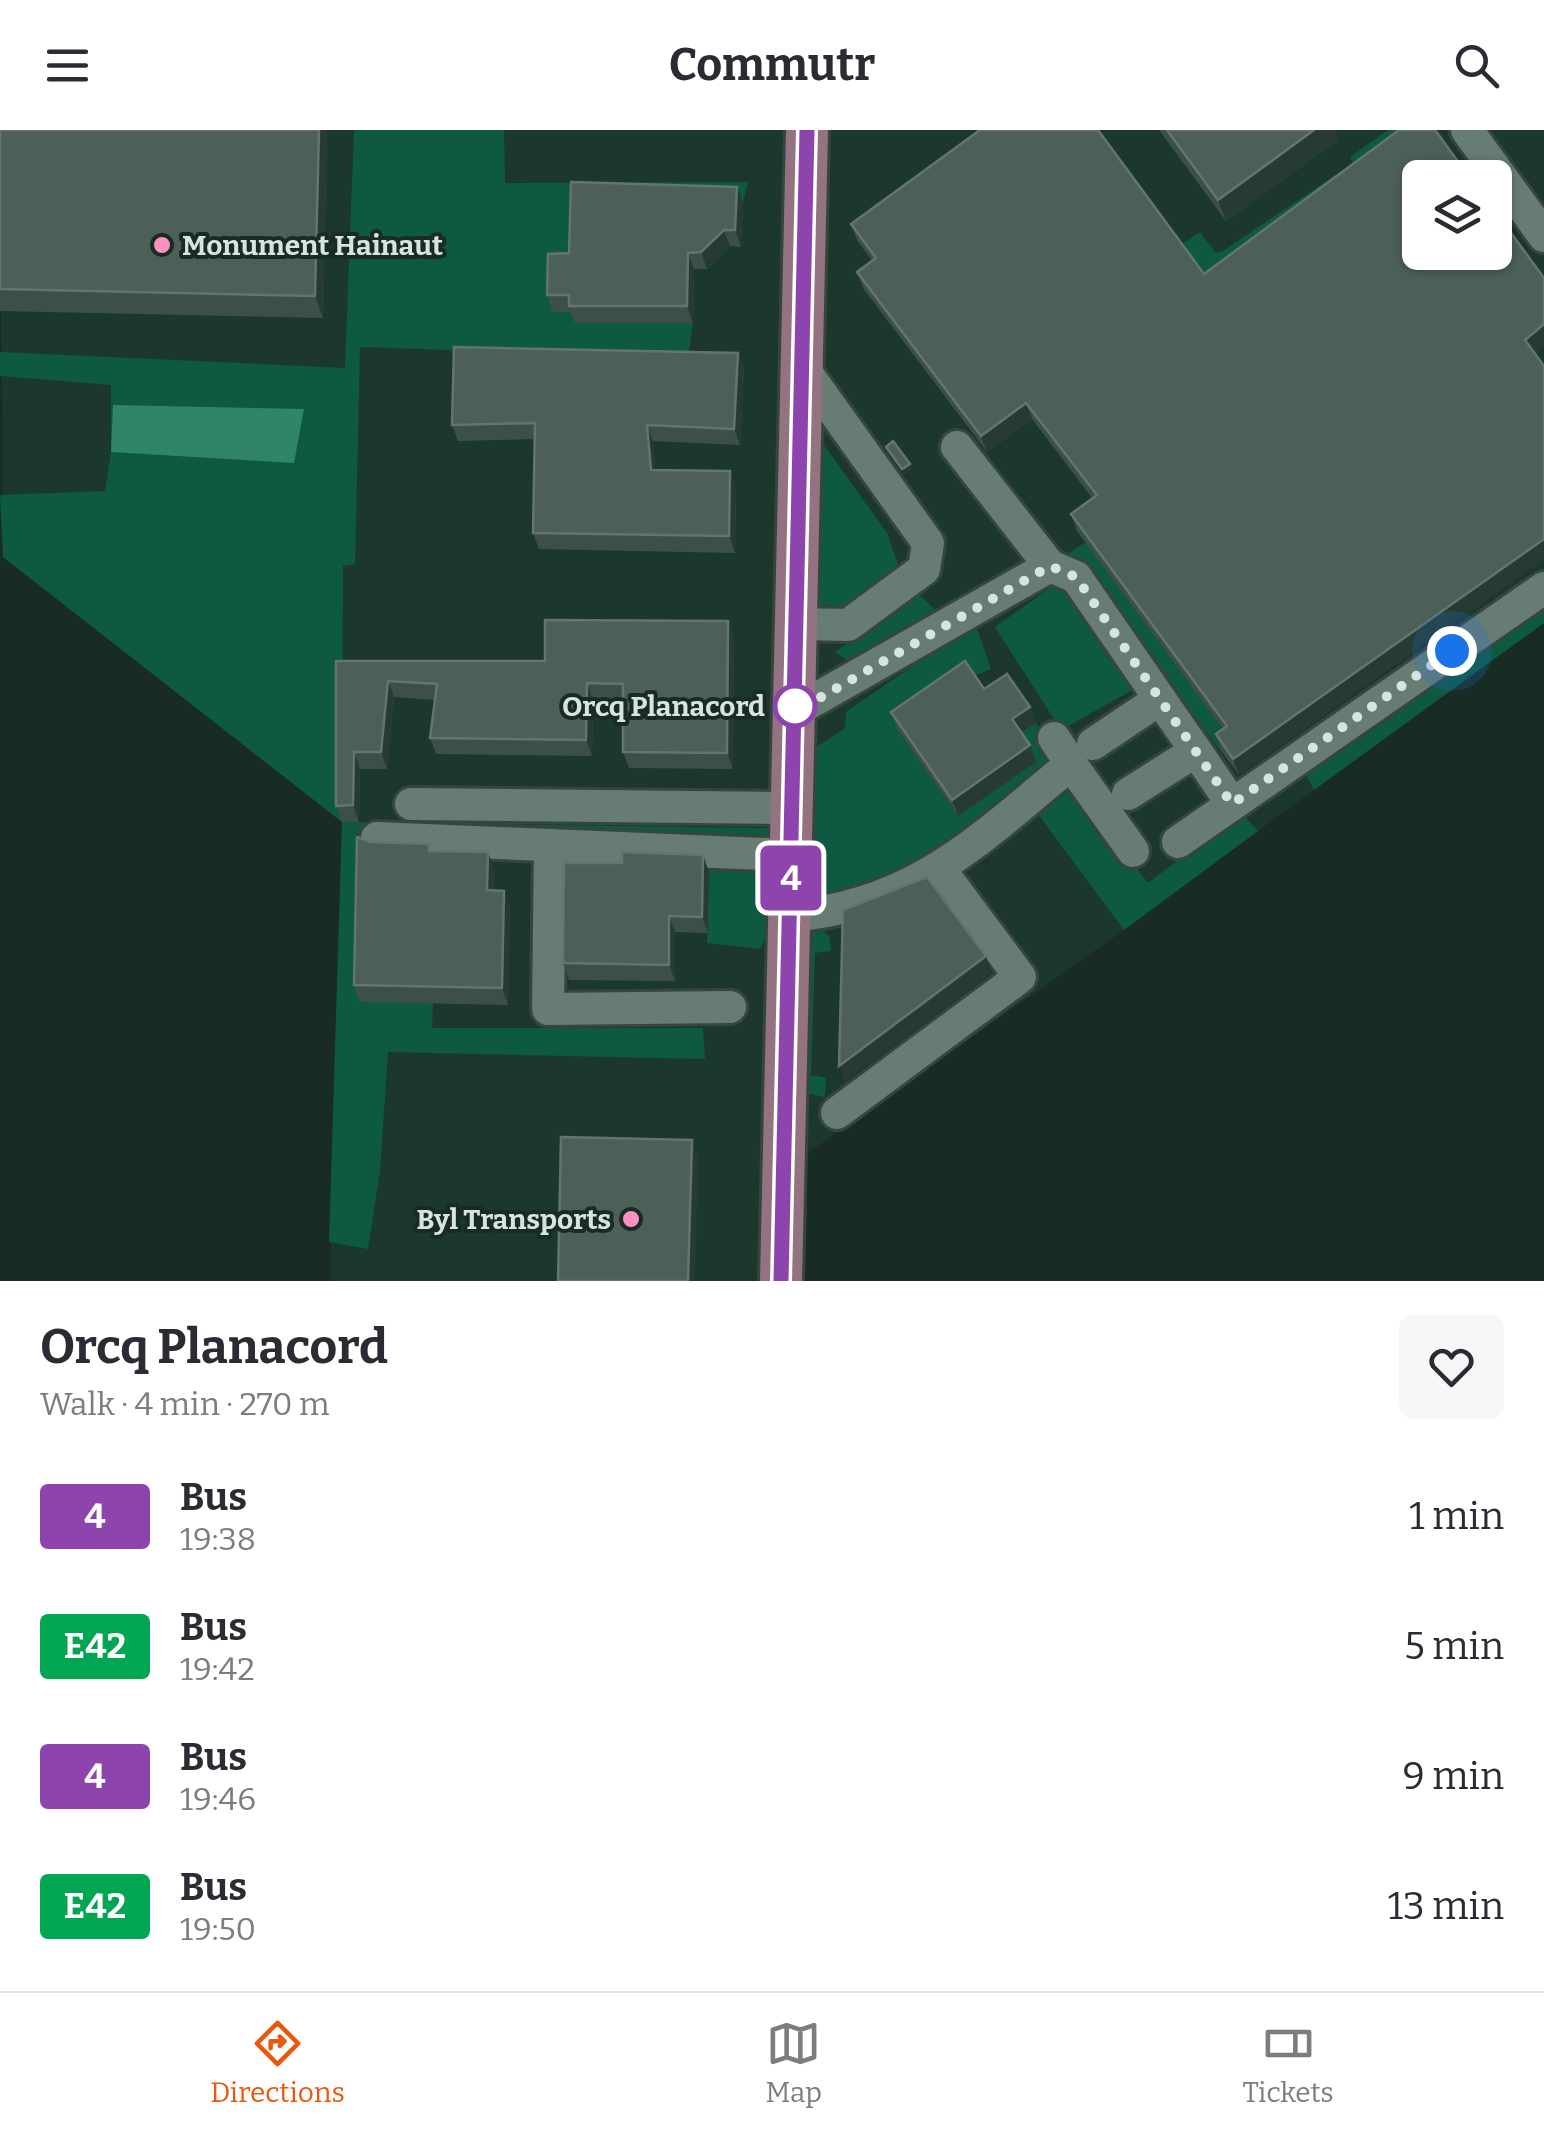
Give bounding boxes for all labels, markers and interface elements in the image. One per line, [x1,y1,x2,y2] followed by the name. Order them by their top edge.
[40,38,95,93] icon: menu
[669,38,875,92] text: Commutr
[1449,38,1504,93] icon: search
[1402,160,1512,270] map controls
[1402,160,1512,270] button: layers
[182,229,443,262] place label: Monument Hainaut
[151,234,173,256] marker: Monument Hainaut
[1427,626,1477,676] your location
[774,685,816,727] marker: Orcq Planacord
[562,690,765,723] place label: Orcq Planacord
[758,846,824,910] line badge: 4
[780,857,802,899] text: 4
[417,1203,611,1236] place label: Byl Transports
[620,1208,642,1230] marker: Byl Transports
[1399,1314,1504,1419] button: heart
[40,1318,388,1376] text: Orcq Planacord
[40,1385,329,1423] text: Walk · 4 min · 270 m
[180,1474,247,1520] text: Bus
[1409,1493,1504,1539] text: 1 min
[84,1495,106,1537] text: 4
[180,1520,256,1558] text: 19:38
[180,1604,247,1650] text: Bus
[1404,1623,1504,1669] text: 5 min
[64,1625,126,1667] text: E42
[180,1650,255,1688] text: 19:42
[180,1734,247,1780] text: Bus
[1403,1753,1504,1799] text: 9 min
[84,1755,106,1797] text: 4
[180,1780,256,1818] text: 19:46
[180,1864,247,1910] text: Bus
[1388,1883,1504,1929] text: 13 min
[64,1885,126,1927] text: E42
[180,1910,256,1948] text: 19:50
[210,2016,345,2109] tab: Directions
[765,2016,822,2109] tab: Map
[1242,2016,1334,2109] tab: Tickets

